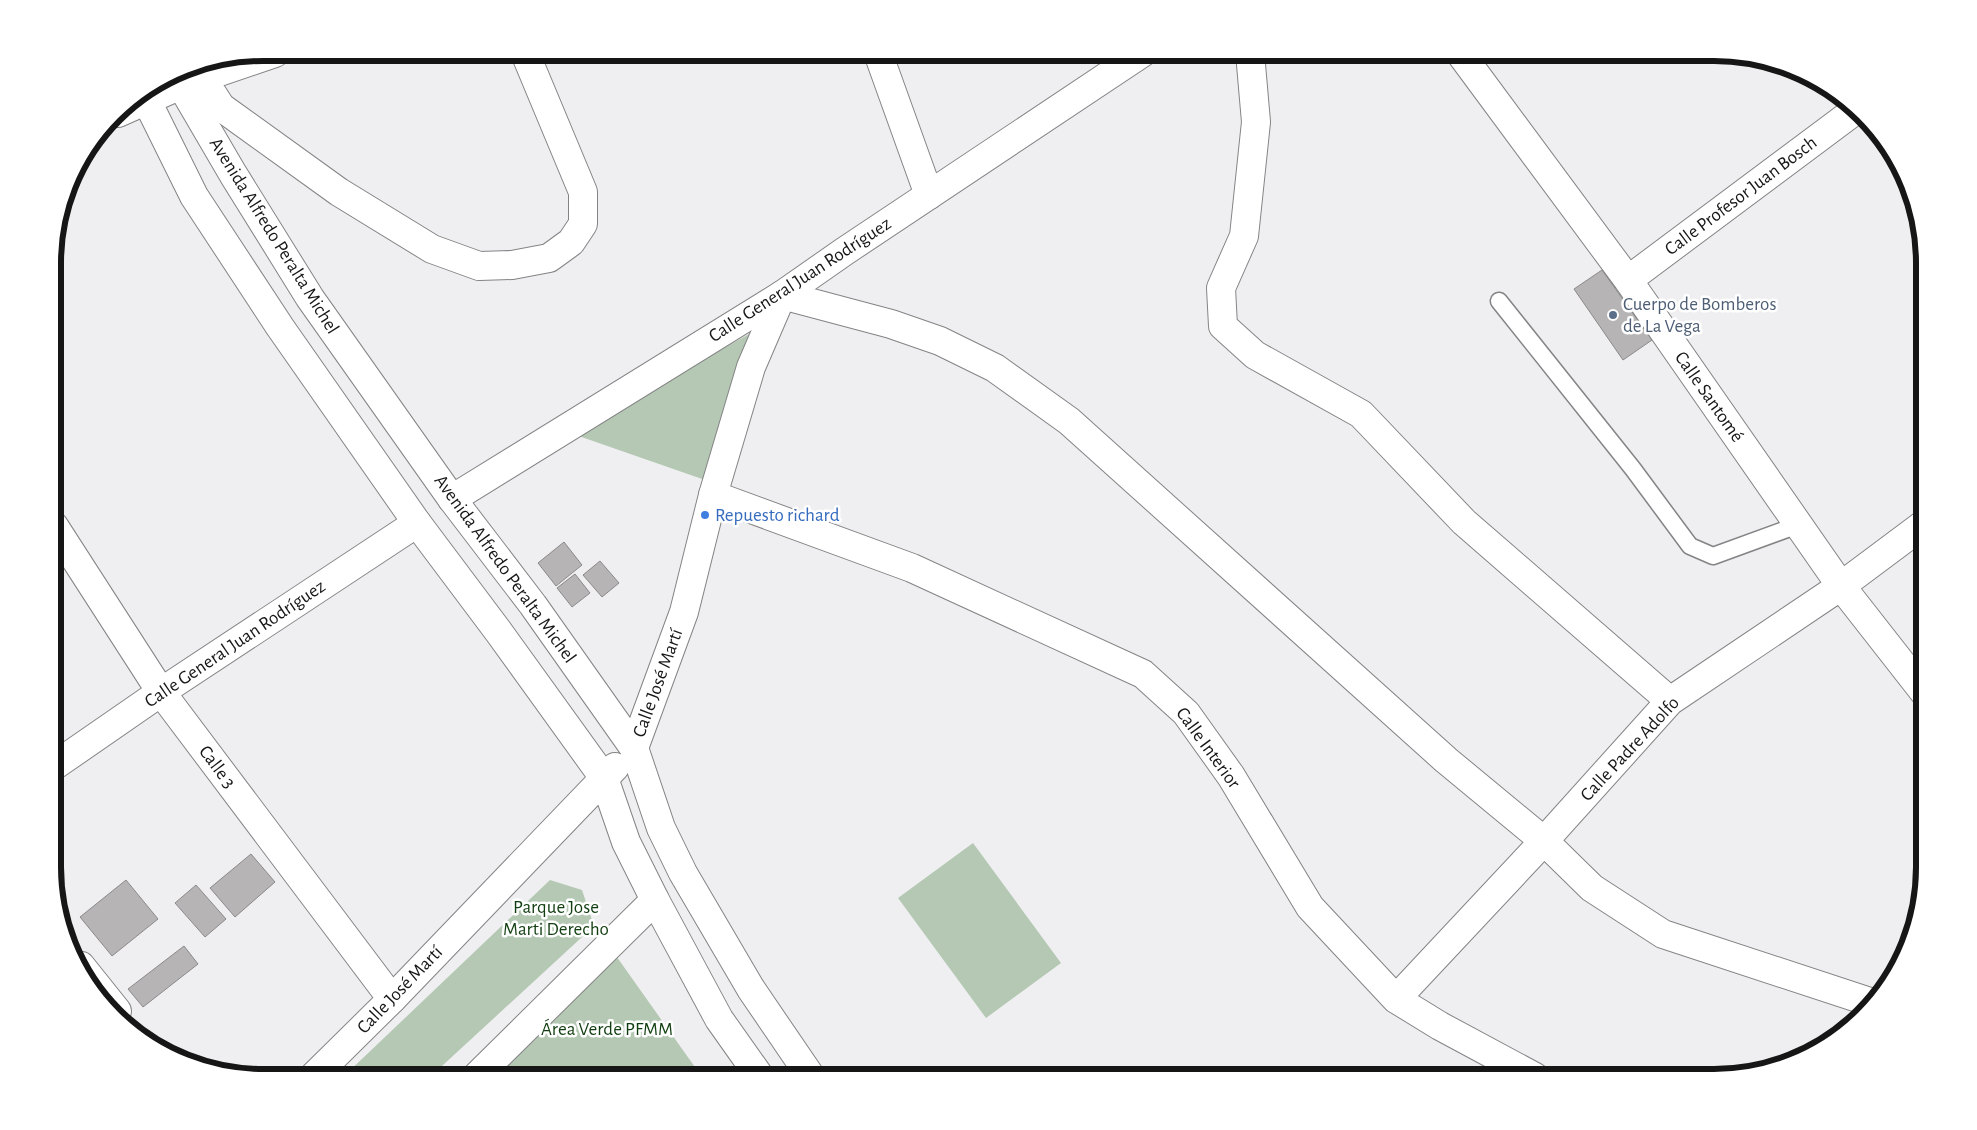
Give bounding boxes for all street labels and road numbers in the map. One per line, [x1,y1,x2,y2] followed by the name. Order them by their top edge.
[1662,133,1820,259] street label: Calle Profesor Juan Bosch
[206,135,342,337] street label: Avenida Alfredo Peralta Michel
[705,214,895,346] street label: Calle General Juan Rodríguez
[1671,348,1747,446] street label: Calle Santomé
[430,471,580,667] street label: Avenida Alfredo Peralta Michel
[141,576,329,711] street label: Calle General Juan Rodríguez
[630,626,687,740] street label: Calle José Martí
[1577,693,1683,805] street label: Calle Padre Adolfo
[1172,704,1244,792] street label: Calle Interior
[195,742,239,792] street label: Calle 3
[354,942,447,1038] street label: Calle José Martí

